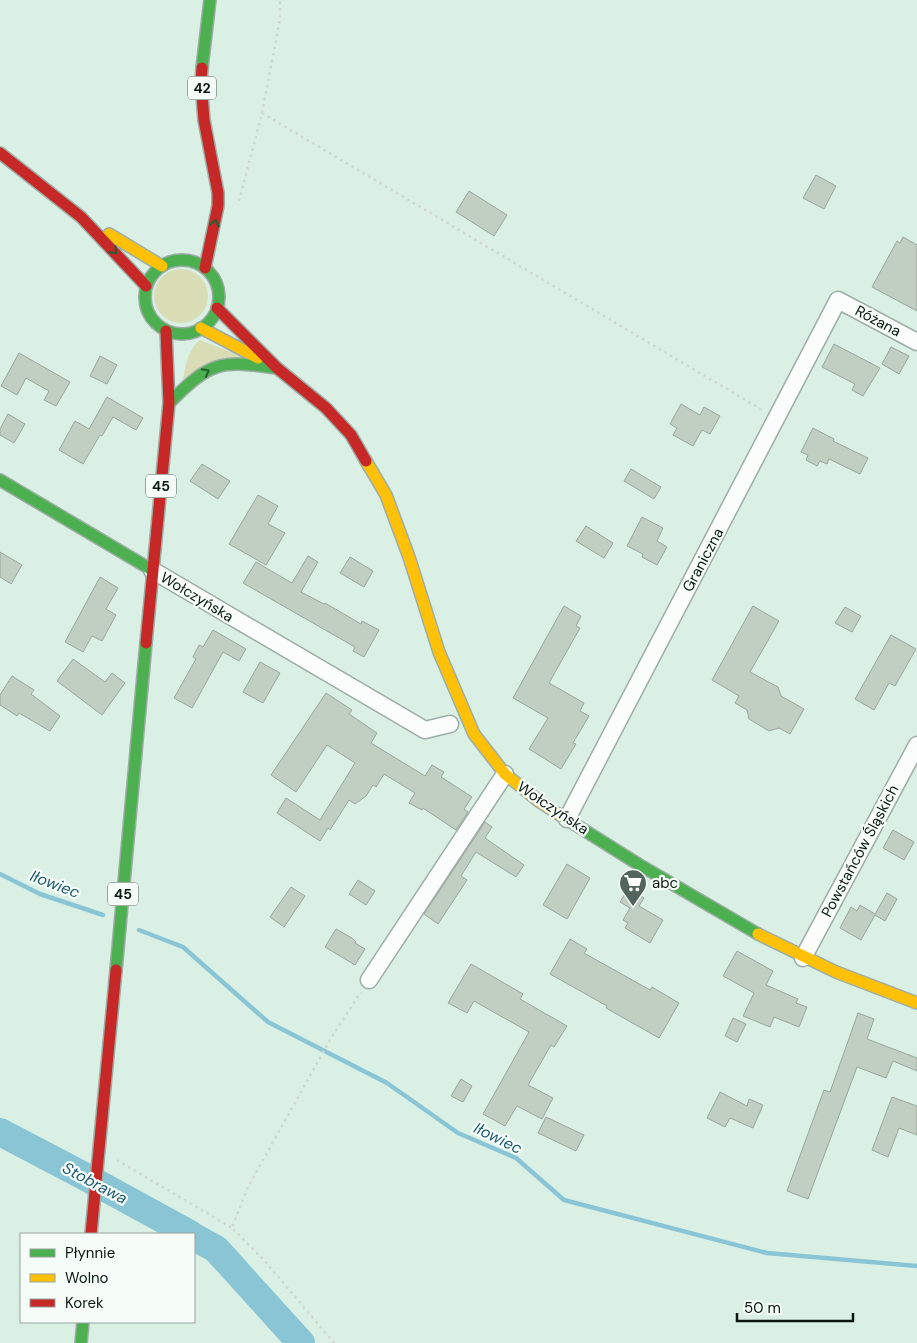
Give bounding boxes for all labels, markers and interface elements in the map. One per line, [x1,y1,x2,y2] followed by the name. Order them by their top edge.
[188,76,216,100] road number: 42
[209,218,220,227] one-way arrow
[108,246,117,255] one-way arrow
[852,301,904,341] street label: Różana
[201,368,210,378] one-way arrow
[146,474,176,498] road number: 45
[678,525,728,595] street label: Graniczna
[157,567,237,627] street label: Wołczyńska
[513,777,593,839] street label: Wołczyńska
[817,781,903,921] street label: Powstańców Śląskich
[27,865,83,903] water label: Iłowiec
[618,868,648,907] supermarket icon: abc
[652,873,678,893] place label: abc
[108,882,138,906] road number: 45
[470,1117,526,1159] water label: Iłowiec
[59,1157,131,1209] water label: Stobrawa
[20,1233,195,1323] legend
[65,1243,115,1263] text: Płynnie
[65,1268,109,1288] text: Wolno
[737,1290,853,1322] scale bar
[65,1293,104,1313] text: Korek
[744,1298,781,1318] text: 50 m

